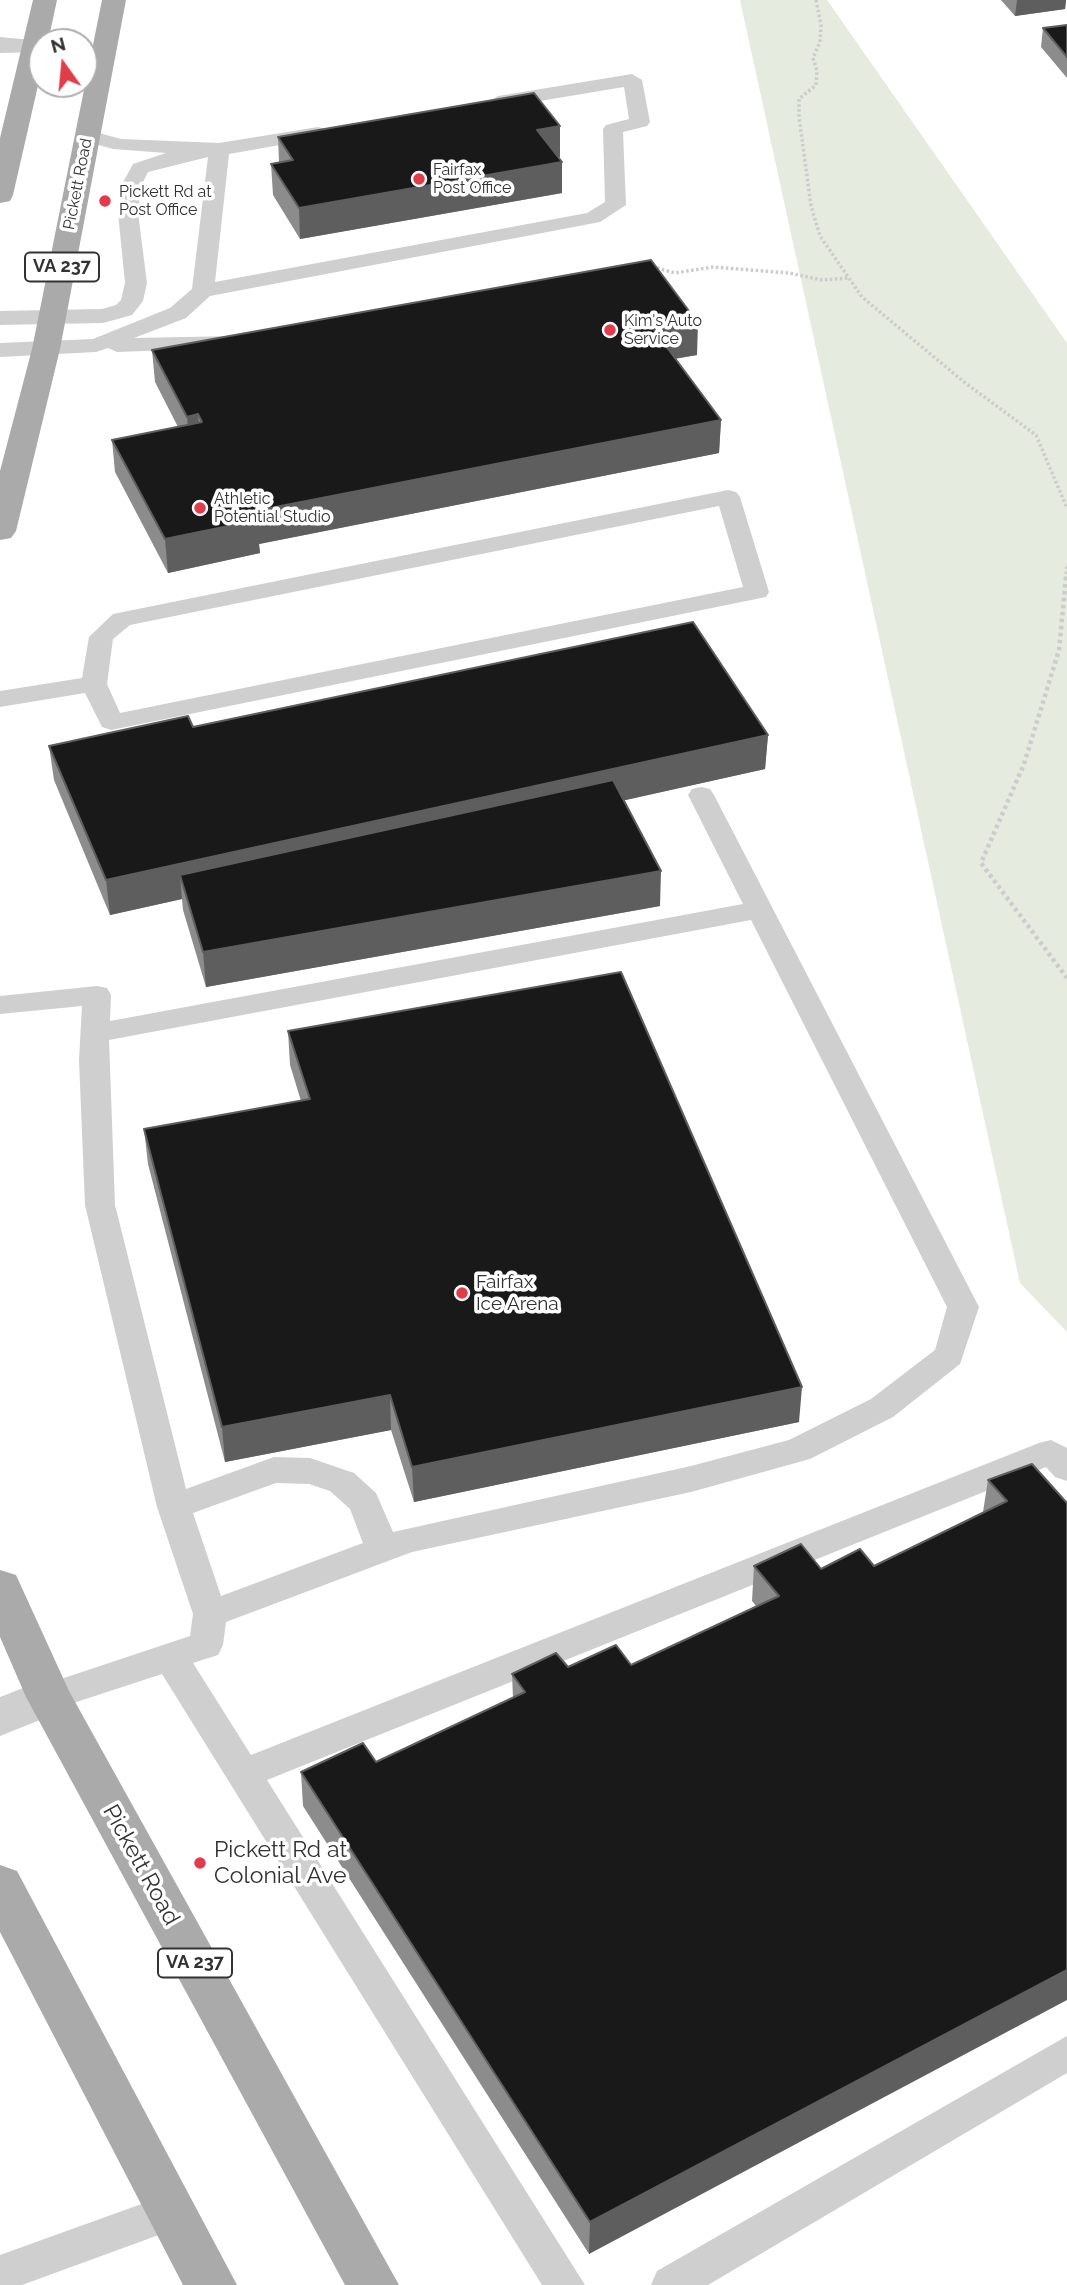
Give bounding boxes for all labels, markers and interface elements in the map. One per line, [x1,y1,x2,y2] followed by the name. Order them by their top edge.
[28,28,98,98] north arrow
[48,32,68,57] text: N
[60,137,96,231] street label: Pickett Road
[433,160,511,198] place label: Fairfax Post Office
[411,171,427,187] marker: Fairfax Post Office
[119,182,212,220] place label: Pickett Rd at Post Office
[97,193,113,209] marker: Pickett Rd at Post Office
[25,253,99,282] road number: VA 237
[624,311,702,349] place label: Kim's Auto Service
[602,322,618,338] marker: Kim's Auto Service
[214,489,330,527] place label: Athletic Potential Studio
[192,500,208,516] marker: Athletic Potential Studio
[476,1271,559,1315] place label: Fairfax Ice Arena
[454,1285,470,1301] marker: Fairfax Ice Arena
[97,1800,185,1930] street label: Pickett Road
[214,1836,347,1890] place label: Pickett Rd at Colonial Ave
[192,1855,208,1871] marker: Pickett Rd at Colonial Ave
[158,1949,232,1978] road number: VA 237

